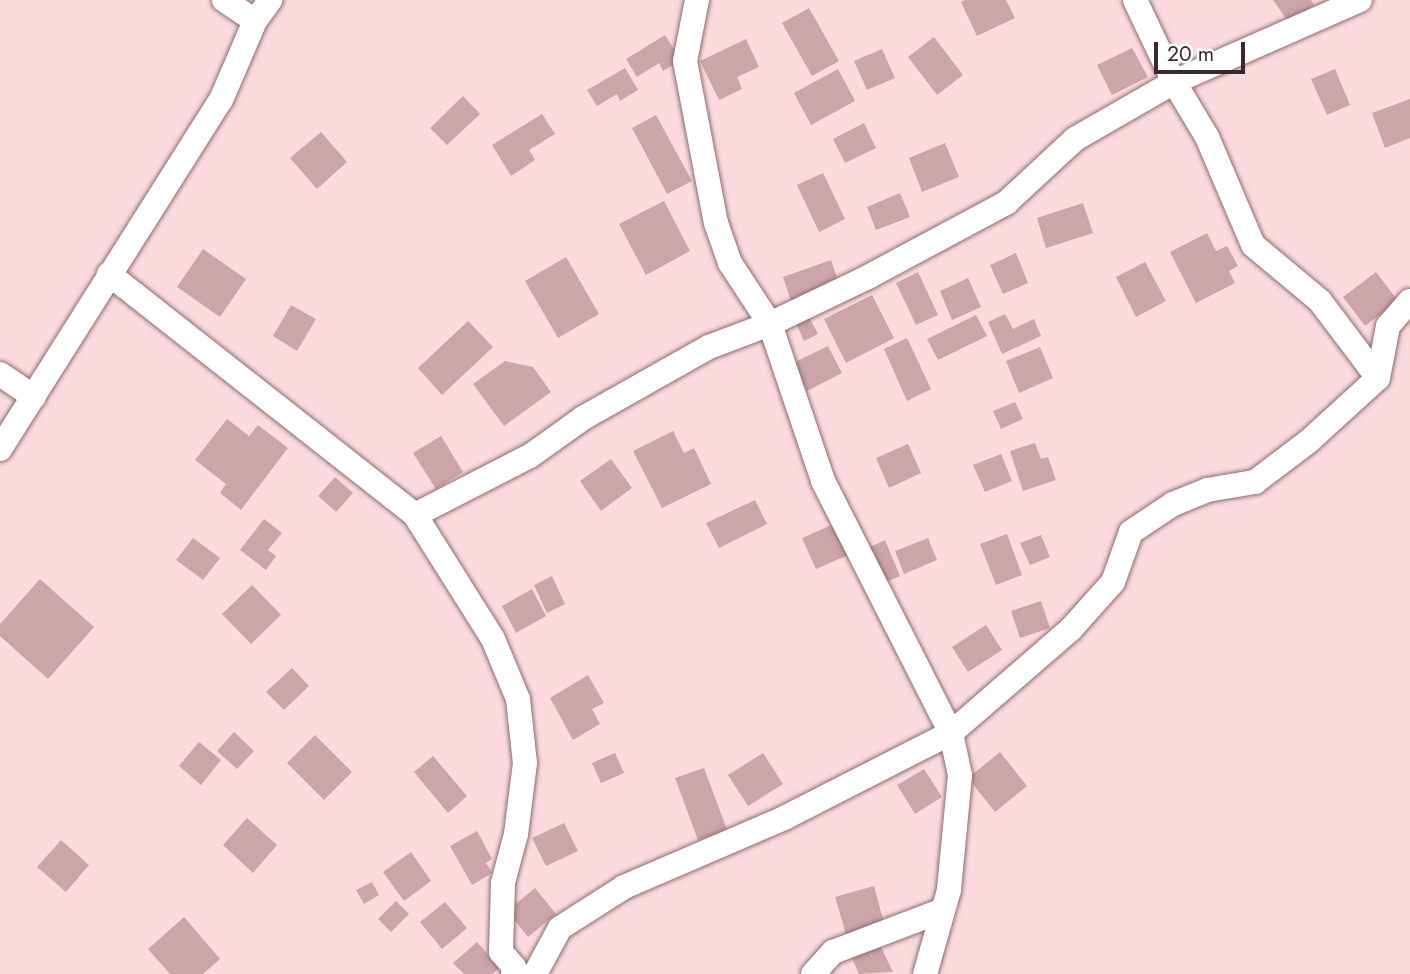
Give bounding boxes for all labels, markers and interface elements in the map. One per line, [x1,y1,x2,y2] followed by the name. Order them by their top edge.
[1158,28,1249,72] scale bar
[1167,39,1214,69] text: 20 m

